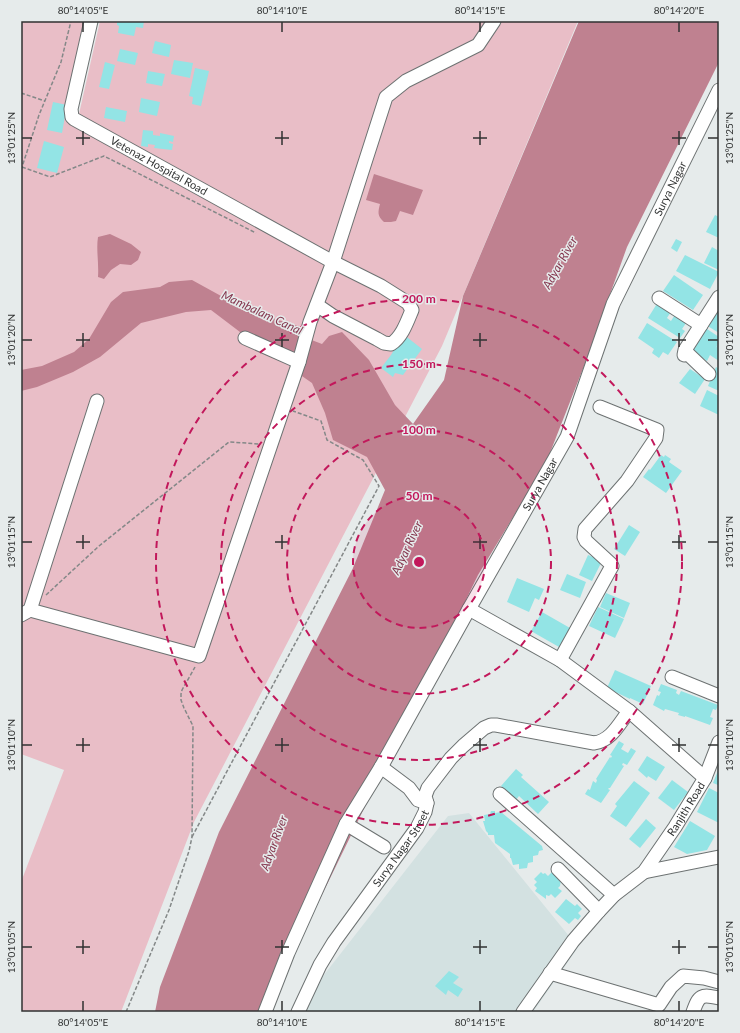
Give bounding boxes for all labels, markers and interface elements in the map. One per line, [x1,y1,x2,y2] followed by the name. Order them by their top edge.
[58,4,108,16] text: 80°14'05"E
[257,4,307,16] text: 80°14'10"E
[455,4,505,16] text: 80°14'15"E
[654,4,704,16] text: 80°14'20"E
[5,112,17,164] text: 13°01'25"N
[723,112,735,164] text: 13°01'25"N
[108,133,210,197] street label: Vetenaz Hospital Road
[651,159,689,218] street label: Surya Nagar
[539,233,580,292] water label: Adyar River
[219,287,306,338] water label: Mambalam Canal
[402,291,436,306] text: 200 m
[5,314,17,366] text: 13°01'20"N
[723,314,735,366] text: 13°01'20"N
[402,356,436,371] text: 150 m
[402,422,436,437] text: 100 m
[519,455,560,513] street label: Surya Nagar
[406,488,432,503] text: 50 m
[5,516,17,568] text: 13°01'15"N
[723,516,735,568] text: 13°01'15"N
[387,518,426,578] water label: Adyar River
[412,555,426,569] centre of rings
[5,719,17,771] text: 13°01'10"N
[723,719,735,771] text: 13°01'10"N
[664,779,707,838] street label: Ranjith Road
[370,808,431,889] street label: Surya Nagar Street
[256,813,291,873] water label: Adyar River
[5,921,17,973] text: 13°01'05"N
[723,921,735,973] text: 13°01'05"N
[58,1016,108,1028] text: 80°14'05"E
[257,1016,307,1028] text: 80°14'10"E
[455,1016,505,1028] text: 80°14'15"E
[654,1016,704,1028] text: 80°14'20"E

